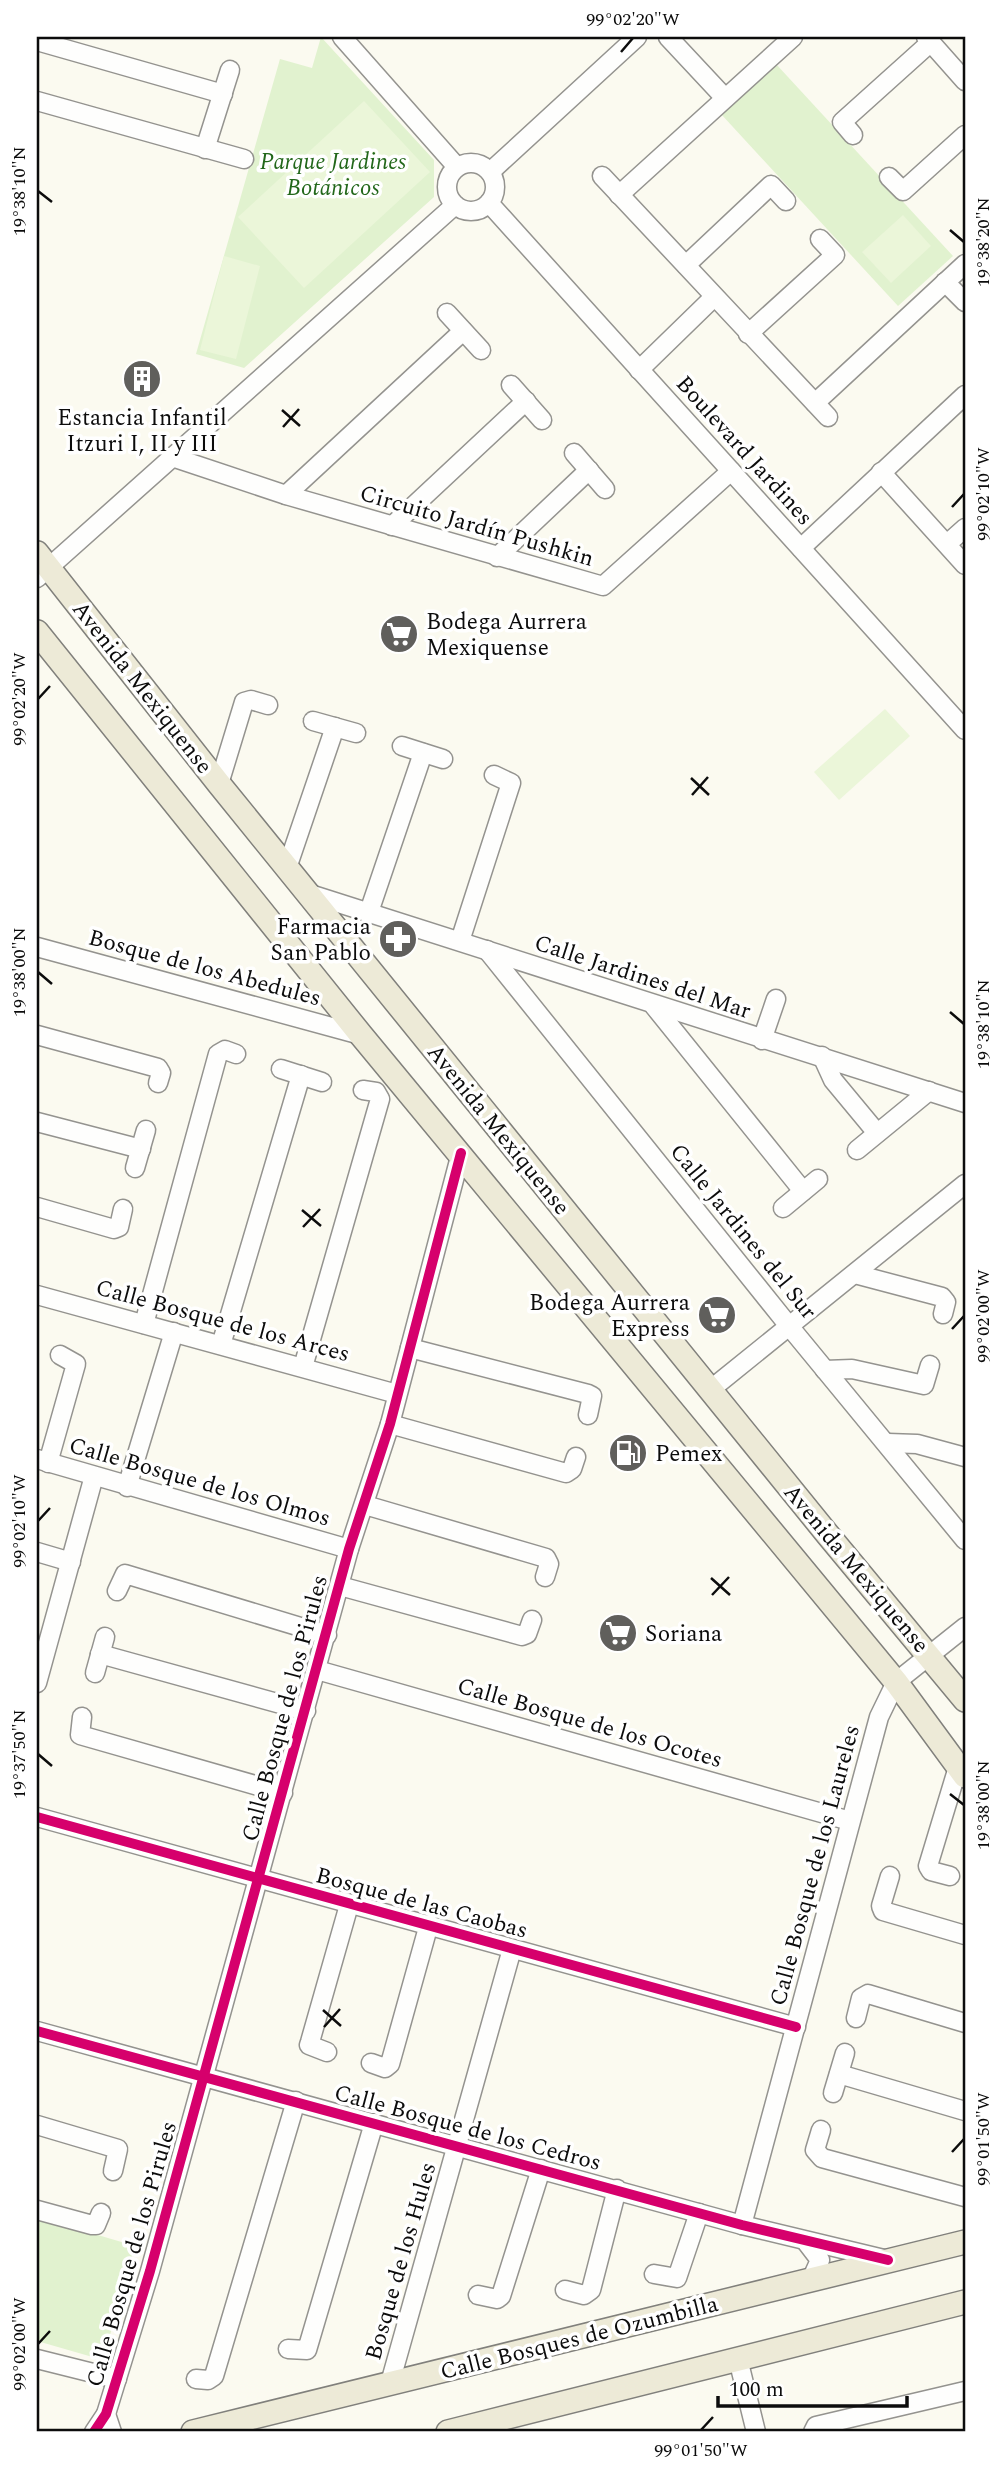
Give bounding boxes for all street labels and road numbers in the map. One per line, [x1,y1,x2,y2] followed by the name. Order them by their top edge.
[667,368,821,534] street label: Boulevard Jardines
[355,476,598,577] street label: Circuito Jardín Pushkin
[63,594,221,782] street label: Avenida Mexiquense
[84,921,325,1016] street label: Bosque de los Abedules
[530,926,755,1029] street label: Calle Jardines del Mar
[418,1037,578,1223] street label: Avenida Mexiquense
[661,1136,825,1328] street label: Calle Jardines del Sur
[92,1271,354,1372] street label: Calle Bosque de los Arces
[65,1428,334,1537] street label: Calle Bosque de los Olmos
[774,1477,937,1661] street label: Avenida Mexiquense
[233,1571,338,1846] street label: Calle Bosque de los Pirules
[453,1669,726,1778] street label: Calle Bosque de los Ocotes
[761,1721,870,2010] street label: Calle Bosque de los Laureles
[312,1858,532,1949] street label: Bosque de las Caobas
[330,2076,605,2181] street label: Calle Bosque de los Cedros
[78,2117,187,2391] street label: Calle Bosque de los Pirules
[356,2158,446,2364] street label: Bosque de los Hules
[437,2287,722,2390] street label: Calle Bosques de Ozumbilla

